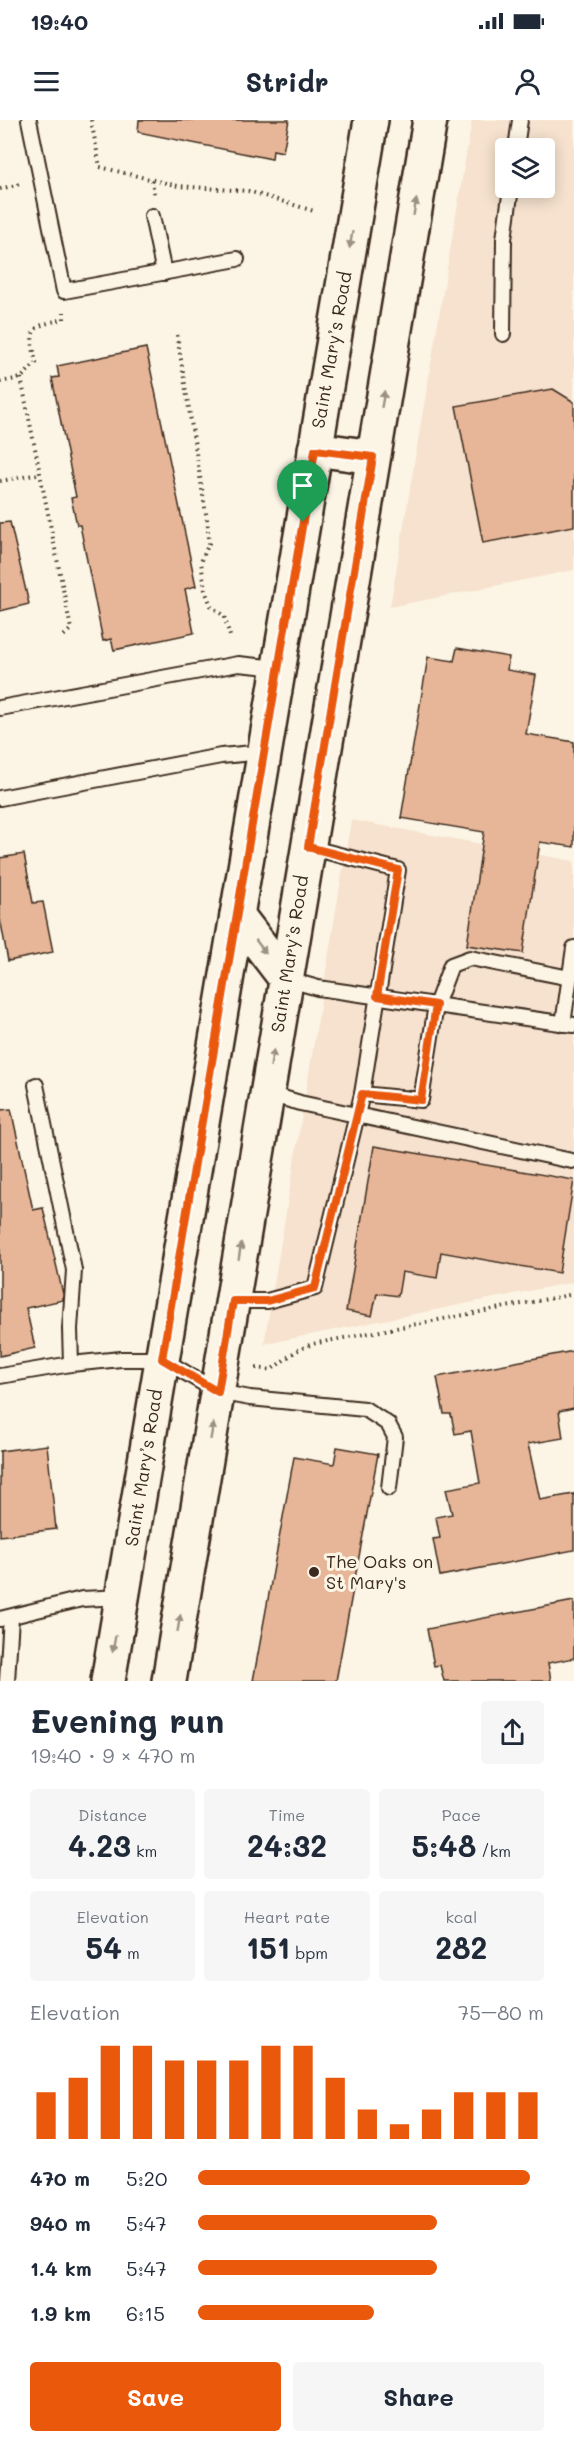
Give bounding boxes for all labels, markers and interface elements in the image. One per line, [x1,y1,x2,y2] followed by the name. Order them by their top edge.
[30,7,88,36] text: 19:40
[245,64,329,99] text: Stridr
[30,65,63,98] icon: menu
[511,65,544,98] icon: person
[495,138,555,198] map controls
[495,138,555,198] button: layers
[411,197,420,216] one-way arrow
[346,231,355,250] one-way arrow
[305,270,357,430] street label: Saint Mary’s Road
[378,389,387,408] one-way arrow
[277,460,328,522] pin
[286,469,319,502] icon: arrive
[265,874,313,1034] street label: Saint Mary’s Road
[255,939,268,955] one-way arrow
[268,1049,277,1068] one-way arrow
[236,1241,245,1260] one-way arrow
[119,1388,167,1548] street label: Saint Mary’s Road
[207,1421,216,1440] one-way arrow
[326,1549,433,1594] place label: The Oaks on St Mary's
[307,1565,321,1579] marker: The Oaks on St Mary's
[175,1614,184,1633] one-way arrow
[110,1635,119,1654] one-way arrow
[30,1698,224,1741] text: Evening run
[481,1701,544,1764] button: share
[30,1742,196,1768] text: 19:40 · 9 × 470 m
[78,1804,147,1825] text: Distance
[269,1804,305,1825] text: Time
[442,1804,481,1825] text: Pace
[68,1825,131,1865] text: 4.23
[247,1825,327,1865] text: 24:32
[412,1825,476,1865] text: 5:48
[131,1840,157,1861] text: km
[476,1840,511,1861] text: /km
[77,1906,149,1927] text: Elevation
[244,1906,330,1927] text: Heart rate
[445,1906,477,1927] text: kcal
[85,1927,122,1967] text: 54
[246,1927,290,1967] text: 151
[435,1927,487,1967] text: 282
[122,1942,140,1963] text: m
[290,1942,328,1963] text: bpm
[30,1999,120,2025] text: Elevation
[458,1999,544,2025] text: 75–80 m
[30,2165,90,2191] text: 470 m
[126,2165,167,2191] text: 5:20
[30,2210,91,2236] text: 940 m
[126,2210,167,2236] text: 5:47
[30,2255,92,2281] text: 1.4 km
[126,2255,167,2281] text: 5:47
[30,2300,91,2326] text: 1.9 km
[126,2300,165,2326] text: 6:15
[30,2362,281,2431] button: Save
[293,2362,544,2431] button: Share

